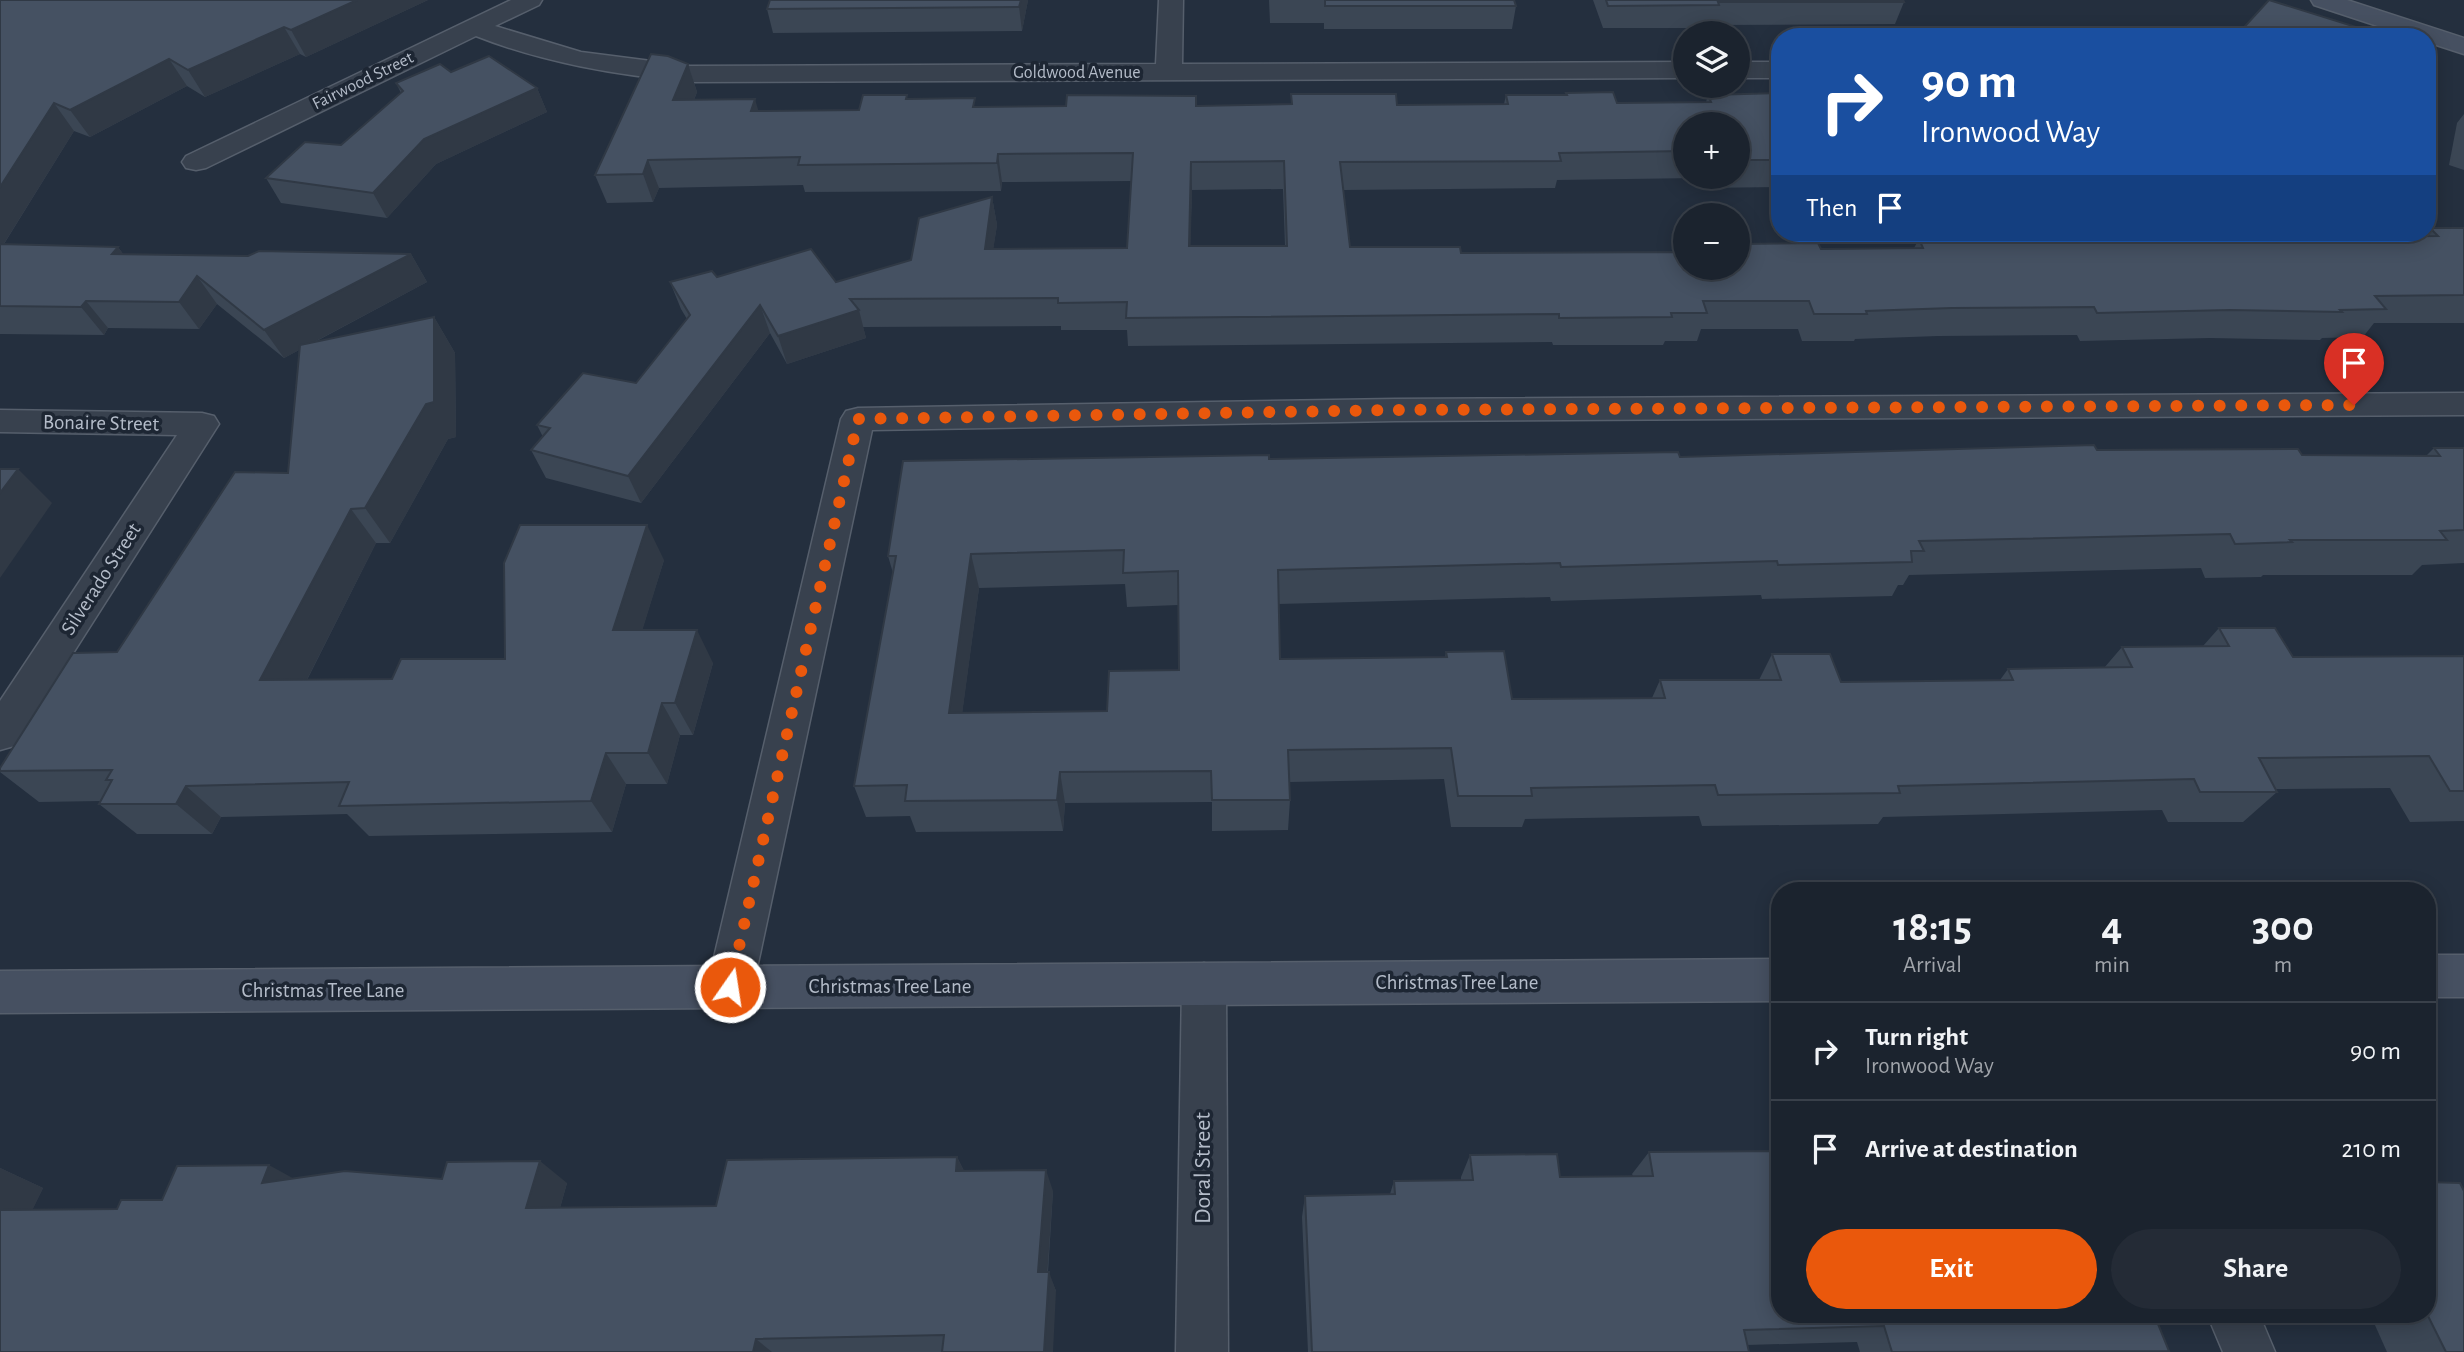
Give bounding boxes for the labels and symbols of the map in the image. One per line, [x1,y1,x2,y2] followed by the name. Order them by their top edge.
[310,49,417,113] street label: Fairwood Street
[1013,64,1141,82] street label: Goldwood Avenue
[2324,333,2384,405] pin
[43,411,160,435] street label: Bonaire Street
[57,519,145,639] street label: Silverado Street
[693,950,767,1024] position arrow
[1376,972,1538,993] street label: Christmas Tree Lane
[809,976,971,997] street label: Christmas Tree Lane
[242,980,404,1001] street label: Christmas Tree Lane
[1191,1112,1215,1224] street label: Doral Street

